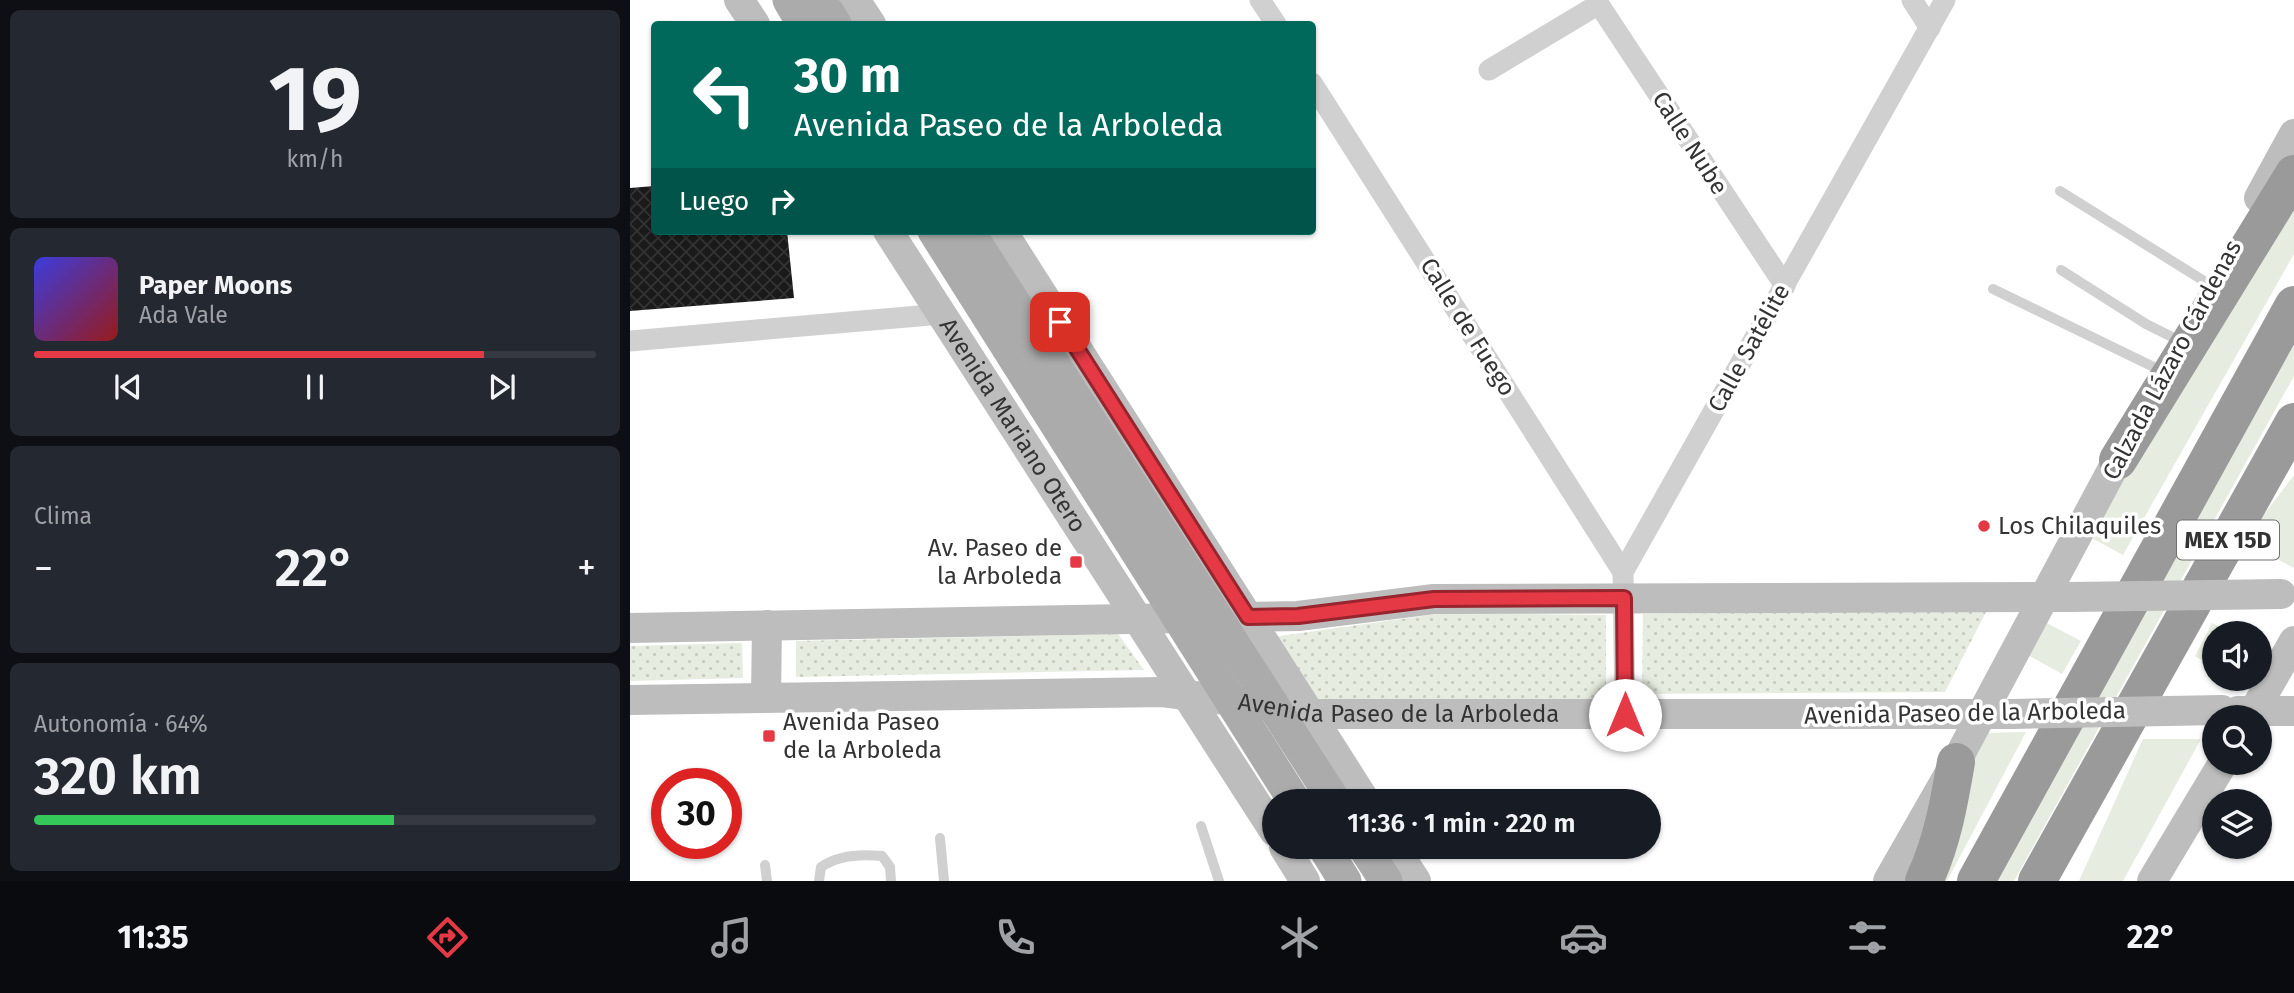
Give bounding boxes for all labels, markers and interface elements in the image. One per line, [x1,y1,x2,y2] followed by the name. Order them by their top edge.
[268,45,362,154] text: 19
[794,46,901,105] text: 30 m
[679,49,770,140] icon: left
[1646,86,1734,200] street label: Calle Nube
[794,106,1223,144] text: Avenida Paseo de la Arboleda
[287,145,343,173] text: km/h
[763,182,801,220] icon: right
[679,186,749,217] text: Luego
[2097,235,2247,485] street label: Calzada Lázaro Cárdenas
[1414,253,1522,401] street label: Calle de Fuego
[139,270,292,301] text: Paper Moons
[1702,279,1796,417] street label: Calle Satélite
[1030,292,1090,352] pin
[139,301,228,329] text: Ada Vale
[1041,303,1079,341] icon: arrive
[934,313,1092,538] street label: Avenida Mariano Otero
[109,368,147,406] icon: previous
[296,368,334,406] icon: pause
[483,368,521,406] icon: next
[34,502,92,530] text: Clima
[1998,512,2161,540] place label: Los Chilaquiles
[1976,518,1992,534] marker: Los Chilaquiles
[2177,520,2279,560] road number: MEX 15D
[928,534,1062,590] place label: Av. Paseo de la Arboleda
[275,537,355,600] text: 22°
[34,545,53,591] text: −
[577,545,596,591] text: +
[1068,554,1084,570] marker: Av. Paseo de la Arboleda
[2202,621,2272,859] map controls
[2202,621,2272,691] button: sound
[1588,678,1662,752] position arrow
[1236,688,1559,728] street label: Avenida Paseo de la Arboleda
[1804,696,2126,730] street label: Avenida Paseo de la Arboleda
[2202,705,2272,775] button: search
[783,708,942,764] place label: Avenida Paseo de la Arboleda
[34,710,208,738] text: Autonomía · 64%
[761,728,777,744] marker: Avenida Paseo de la Arboleda
[34,745,202,808] text: 320 km
[651,768,742,859] speed limit sign: 30
[2202,789,2272,859] button: layers
[1347,808,1576,839] text: 11:36 · 1 min · 220 m
[423,913,472,962] icon: directions
[707,913,756,962] icon: music
[991,913,1040,962] icon: phone
[1275,913,1324,962] icon: climate
[1559,913,1608,962] icon: car
[1843,913,1892,962] icon: filters
[117,918,189,956] text: 11:35
[2127,918,2177,956] text: 22°

